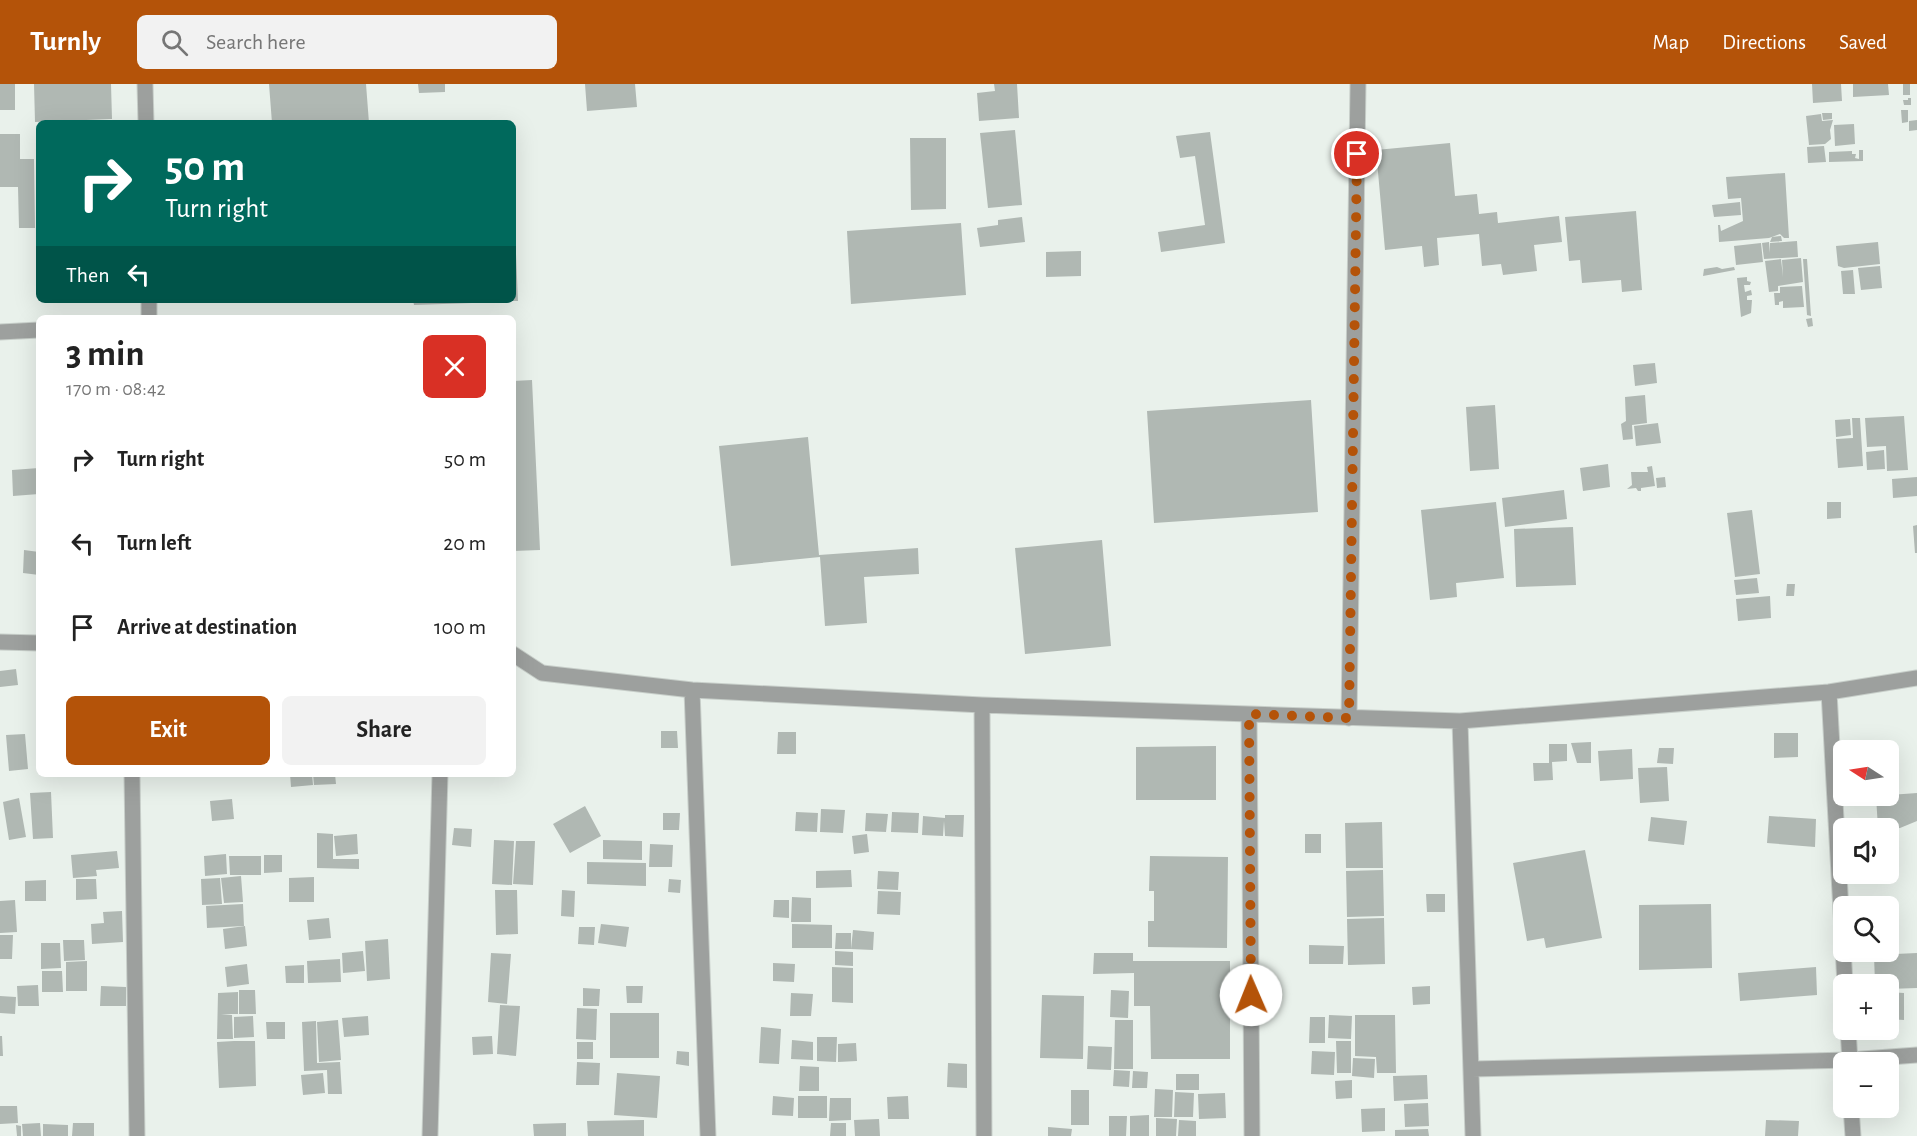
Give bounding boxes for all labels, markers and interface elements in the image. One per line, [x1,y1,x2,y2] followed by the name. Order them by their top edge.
[137,15,557,69] search box
[158,26,191,59] icon: search
[30,28,101,56] text: Turnly
[206,31,306,53] text: Search here
[1653,32,1689,53] text: Map
[1722,32,1806,53] text: Directions
[1839,32,1887,53] text: Saved
[1331,128,1382,179] pin
[1340,137,1373,170] icon: arrive
[66,144,144,222] icon: right
[165,146,245,188] text: 50 m
[165,195,268,222] text: Turn right
[122,258,155,291] icon: left
[66,264,110,286] text: Then
[423,335,486,398] button: close
[66,336,144,372] text: 3 min
[66,379,166,399] text: 170 m · 08:42
[66,443,99,476] icon: right
[117,448,204,470] text: Turn right
[444,448,486,470] text: 50 m
[66,527,99,560] icon: left
[117,532,191,554] text: Turn left
[443,532,486,554] text: 20 m
[66,611,99,644] icon: arrive
[117,616,297,638] text: Arrive at destination
[434,616,486,638] text: 100 m
[66,696,270,765] button: Exit
[282,696,486,765] button: Share
[1833,740,1899,806] north arrow
[1833,740,1899,1118] map controls
[1833,818,1899,884] button: sound
[1833,896,1899,962] button: search
[1219,963,1283,1027] position arrow
[1833,974,1899,1040] button: +
[1833,1052,1899,1118] button: −

